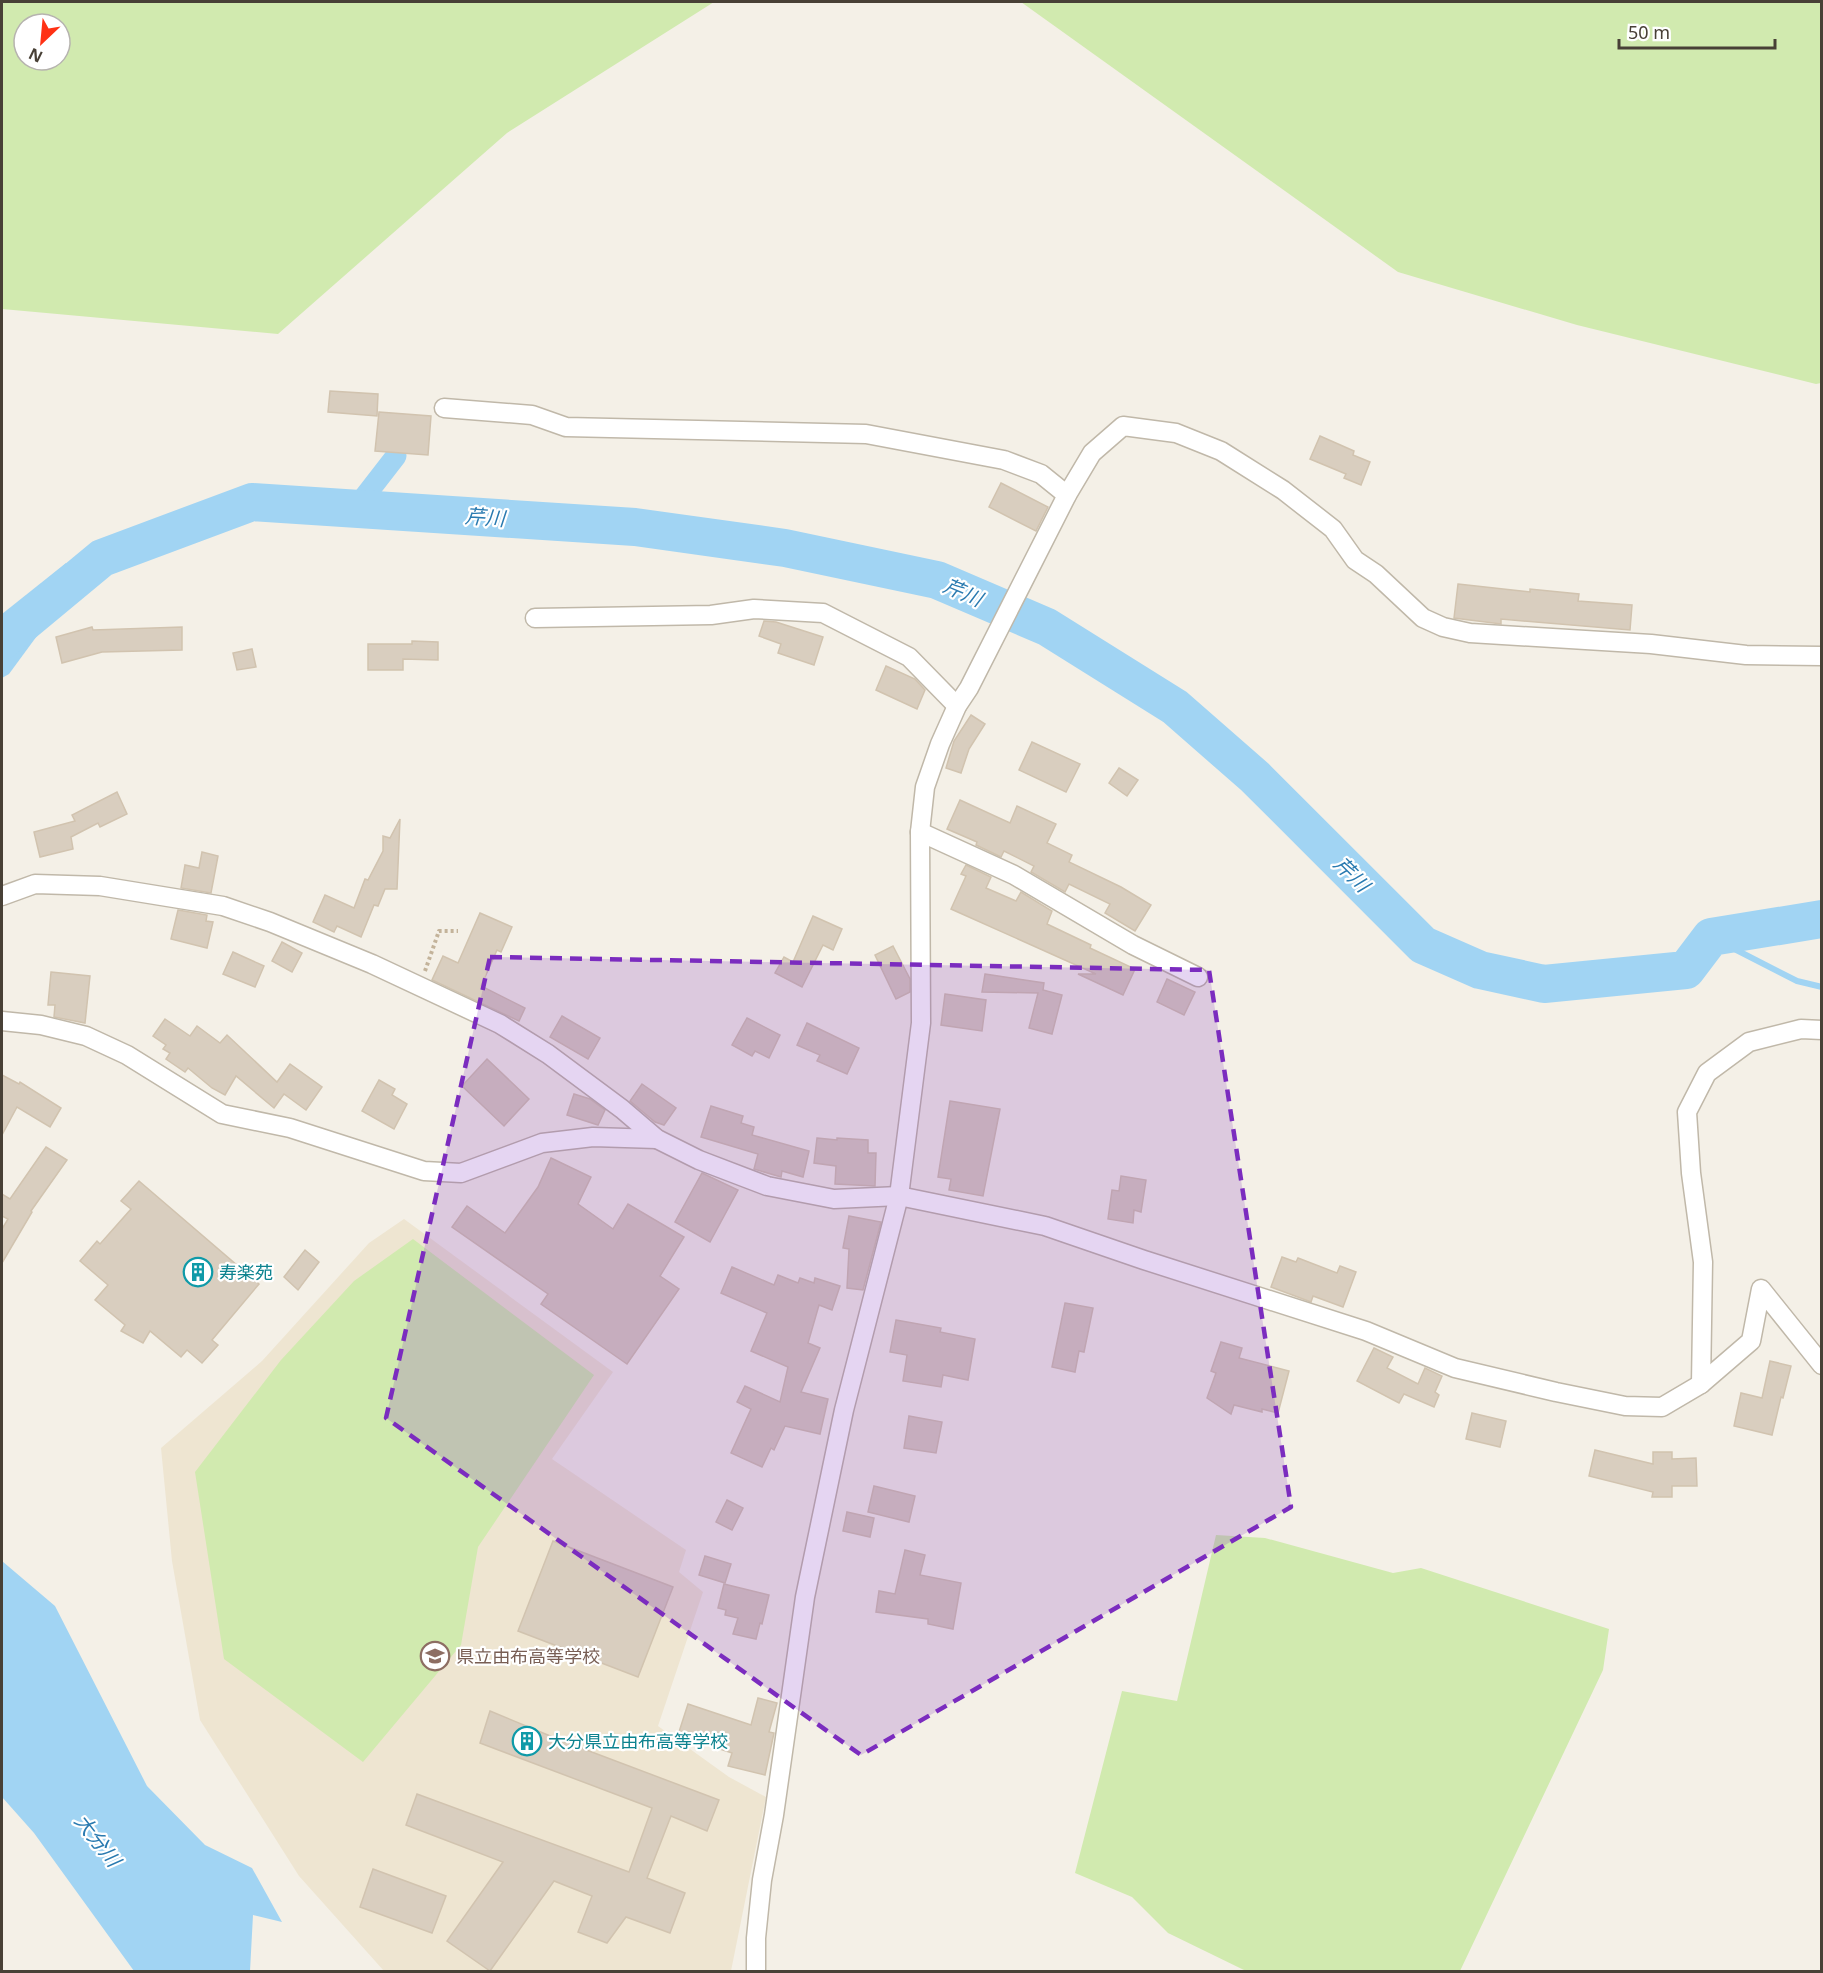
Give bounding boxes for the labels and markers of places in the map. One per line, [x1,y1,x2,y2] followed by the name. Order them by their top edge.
[182,1256,214,1288] building icon: 寿楽苑
[219,1260,273,1284] place label: 寿楽苑
[419,1640,451,1672] school or university icon: 県立由布高等学校
[456,1644,600,1668] place label: 県立由布高等学校
[511,1725,543,1757] building icon: 大分県立由布高等学校
[548,1729,728,1753] place label: 大分県立由布高等学校

